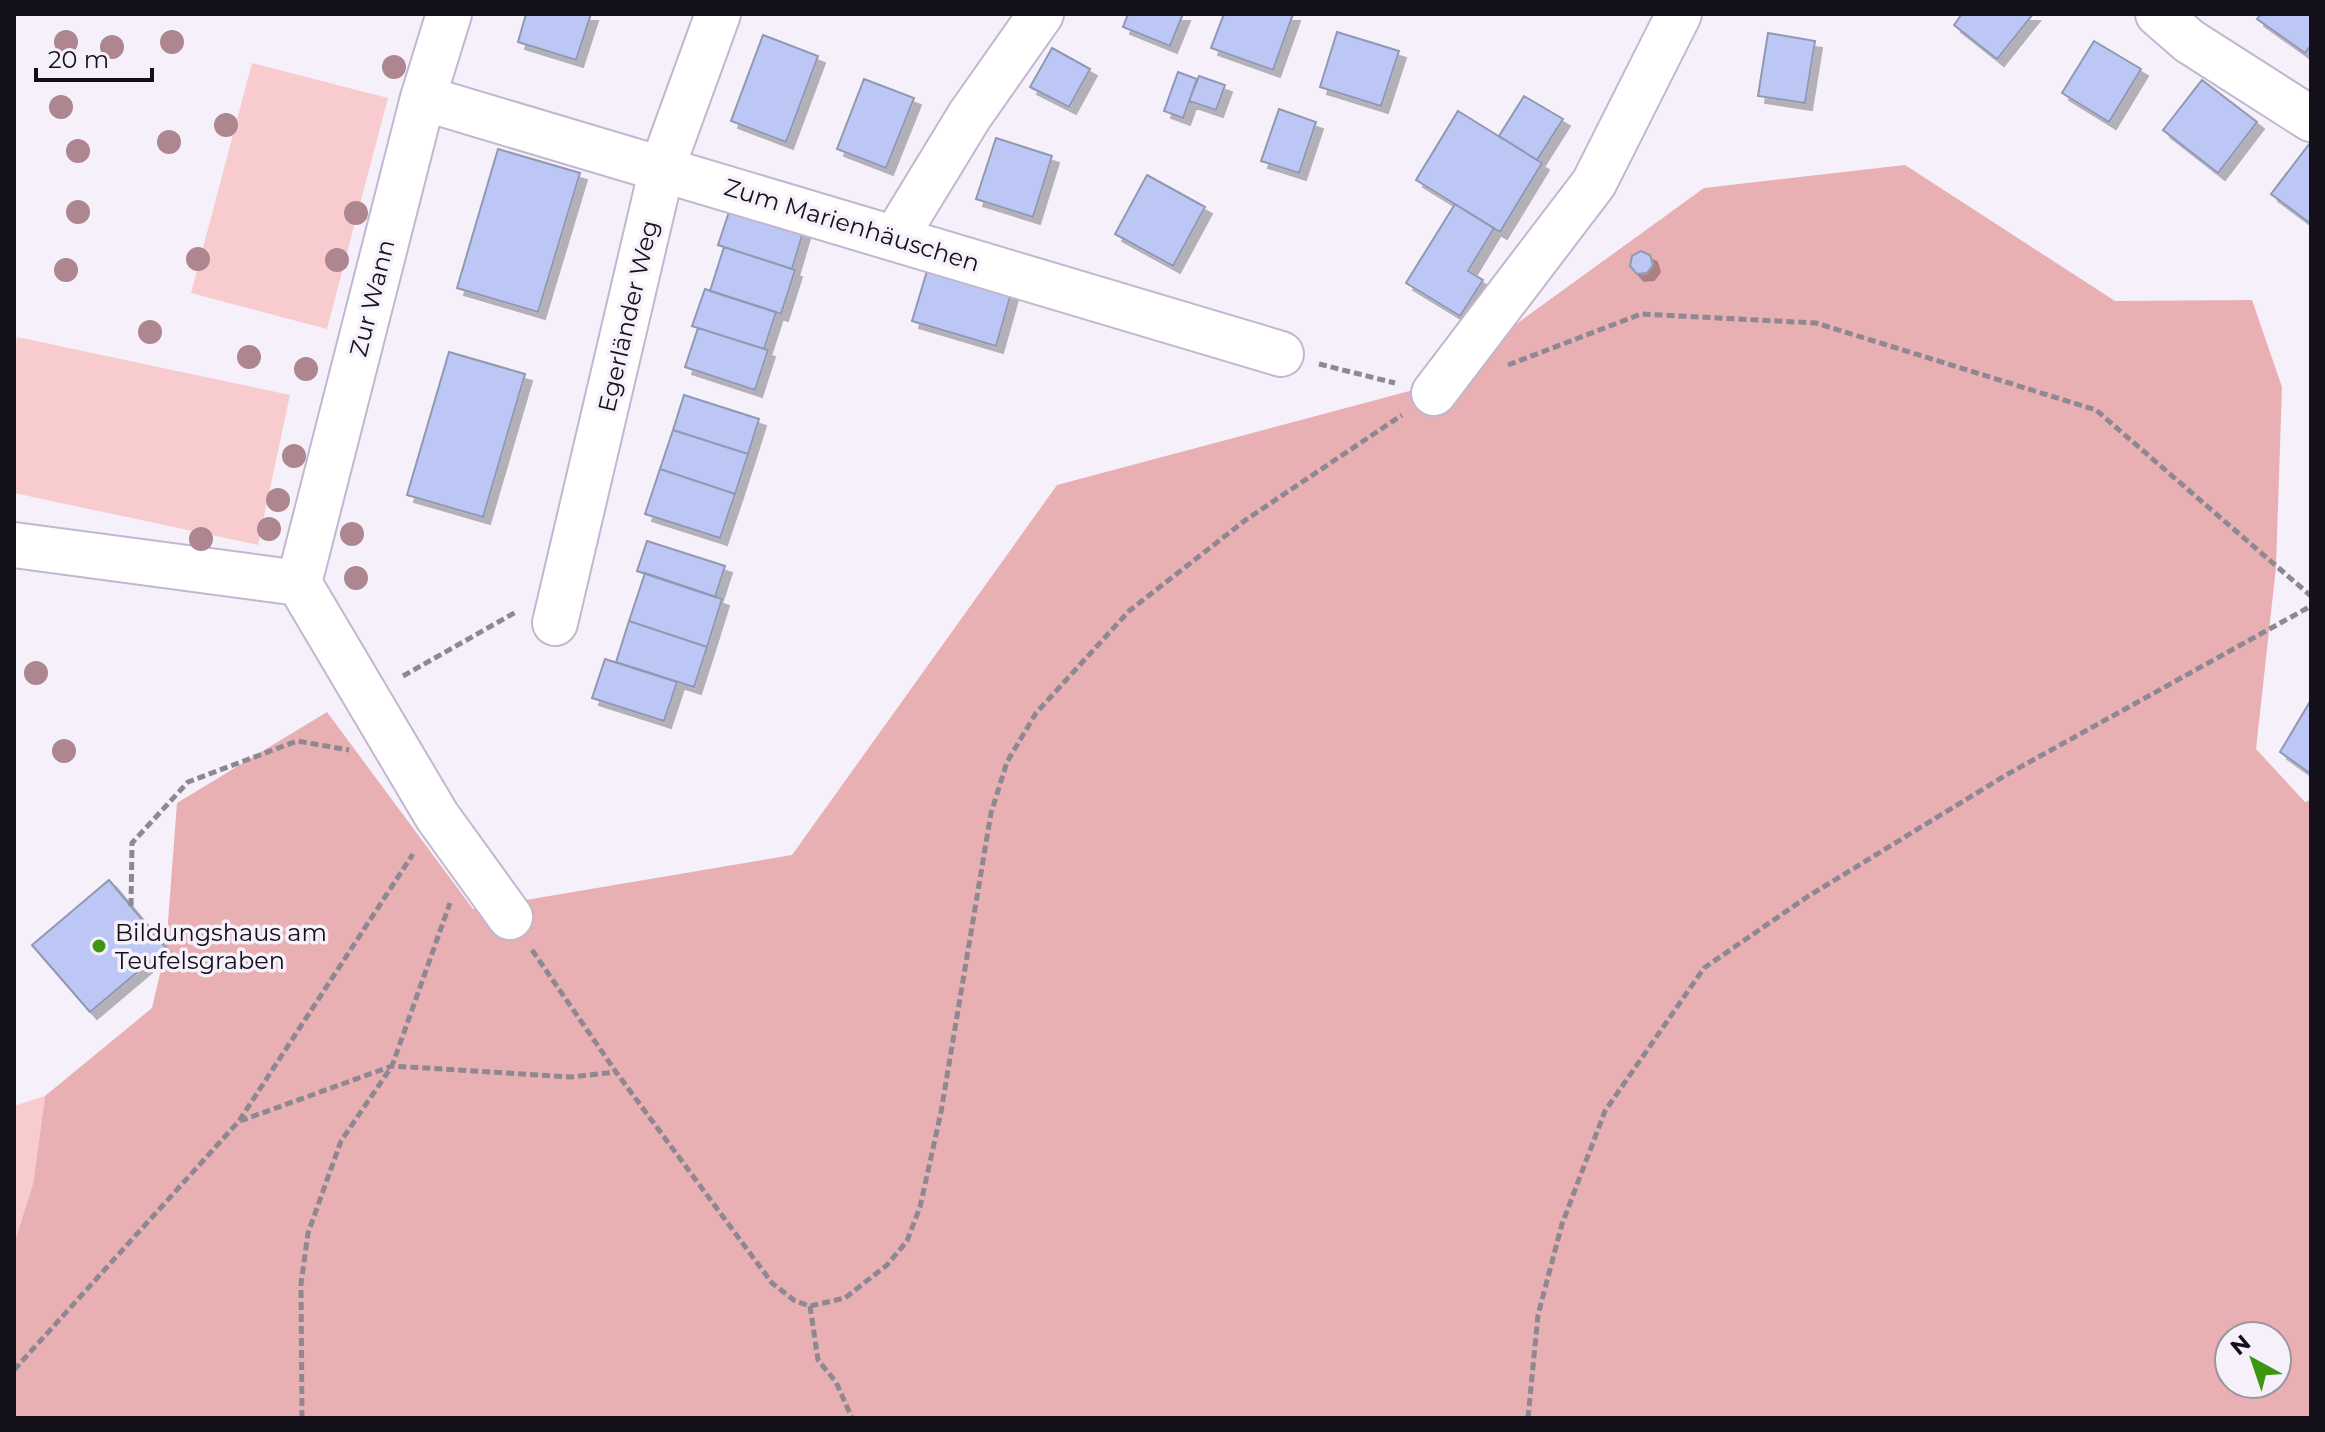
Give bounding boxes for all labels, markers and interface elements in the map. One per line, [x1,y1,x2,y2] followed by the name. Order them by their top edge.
[36,32,152,82] scale bar
[48,45,109,74] text: 20 m
[721,172,983,278] street label: Zum Marienhäuschen
[592,217,664,415] street label: Egerländer Weg
[343,237,401,359] street label: Zur Wann
[115,918,327,975] place label: Bildungshaus am Teufelsgraben
[90,937,108,955] marker: Bildungshaus am Teufelsgraben
[2213,1320,2293,1400] north arrow
[2225,1329,2256,1361] text: N

